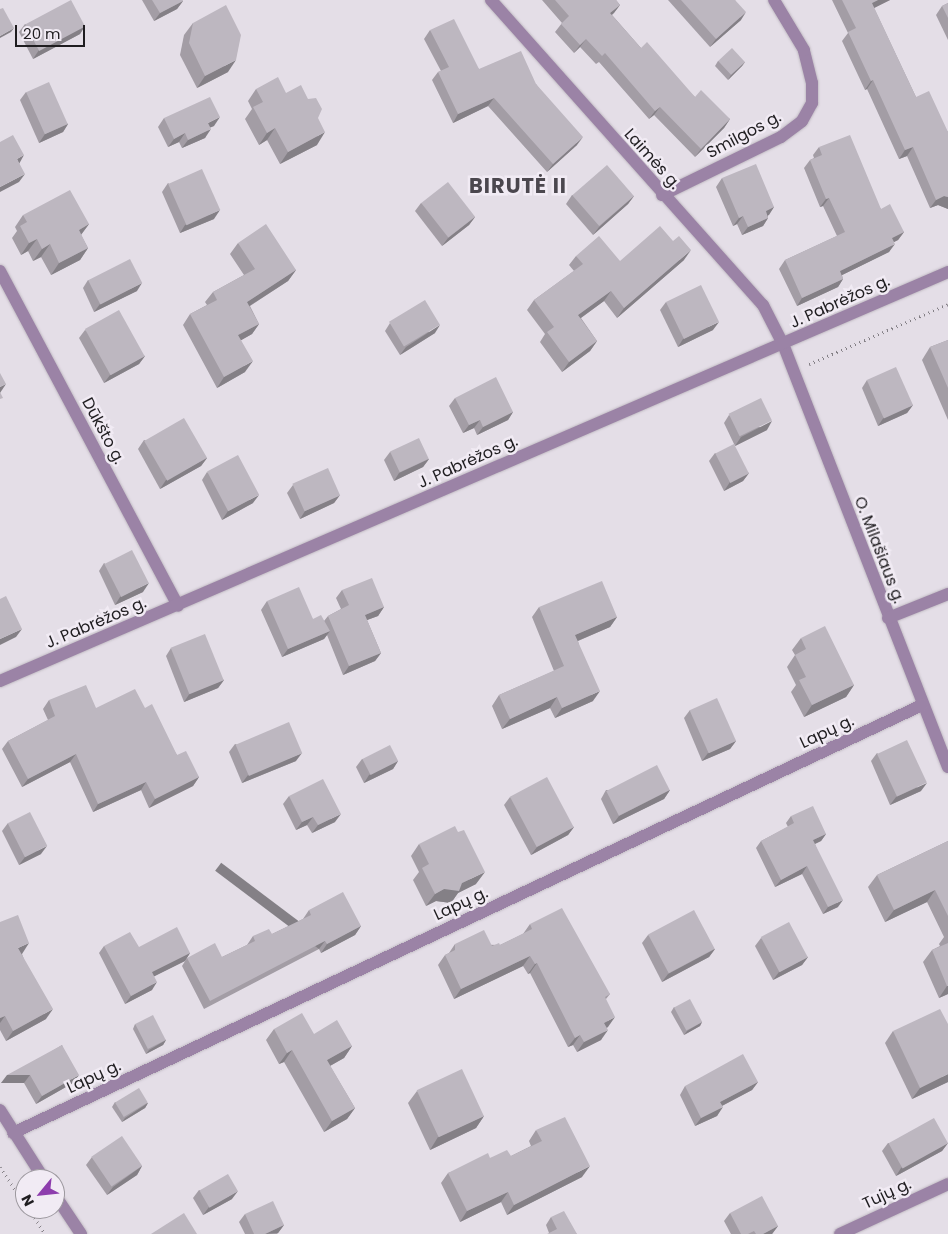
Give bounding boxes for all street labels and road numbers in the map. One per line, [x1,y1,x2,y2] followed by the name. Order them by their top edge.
[703,107,785,163] street label: Smilgos g.
[620,125,684,193] street label: Laimės g.
[787,271,893,333] street label: J. Pabrėžos g.
[77,394,129,468] street label: Dūkšto g.
[415,431,521,493] street label: J. Pabrėžos g.
[850,494,908,606] street label: O. Milašiaus g.
[43,593,149,653] street label: J. Pabrėžos g.
[797,711,857,753] street label: Lapų g.
[431,883,491,925] street label: Lapų g.
[64,1056,124,1098] street label: Lapų g.
[860,1174,914,1214] street label: Tujų g.

